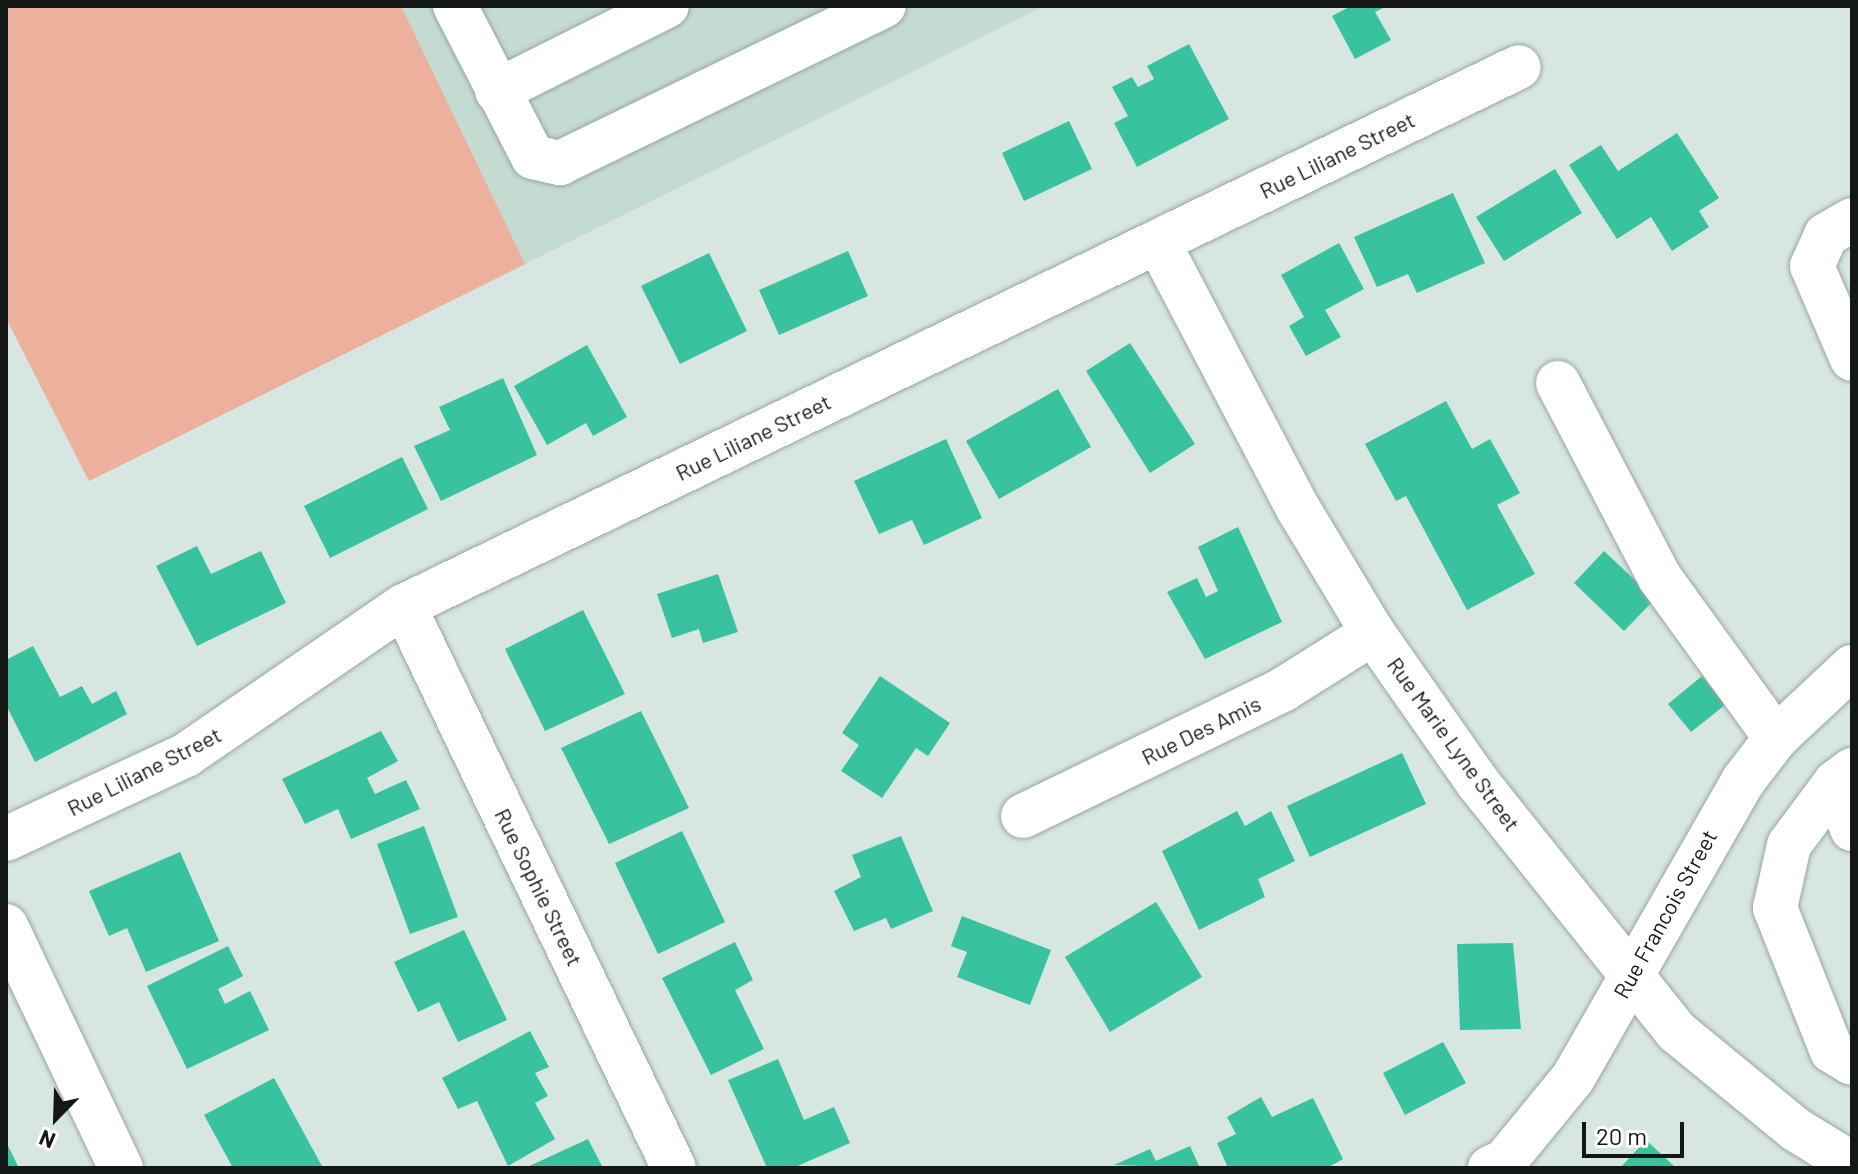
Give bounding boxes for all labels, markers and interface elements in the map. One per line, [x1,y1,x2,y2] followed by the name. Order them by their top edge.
[1255,106,1419,204] street label: Rue Liliane Street
[671,388,835,486] street label: Rue Liliane Street
[1382,652,1526,836] street label: Rue Marie Lyne Street
[1137,690,1265,770] street label: Rue Des Amis
[63,721,225,821] street label: Rue Liliane Street
[489,804,589,970] street label: Rue Sophie Street
[1608,825,1722,1003] street label: Rue Francois Street
[16,1078,96,1158] north arrow
[1586,1106,1688,1156] scale bar
[1596,1121,1647,1150] text: 20 m
[35,1125,58,1155] text: N

